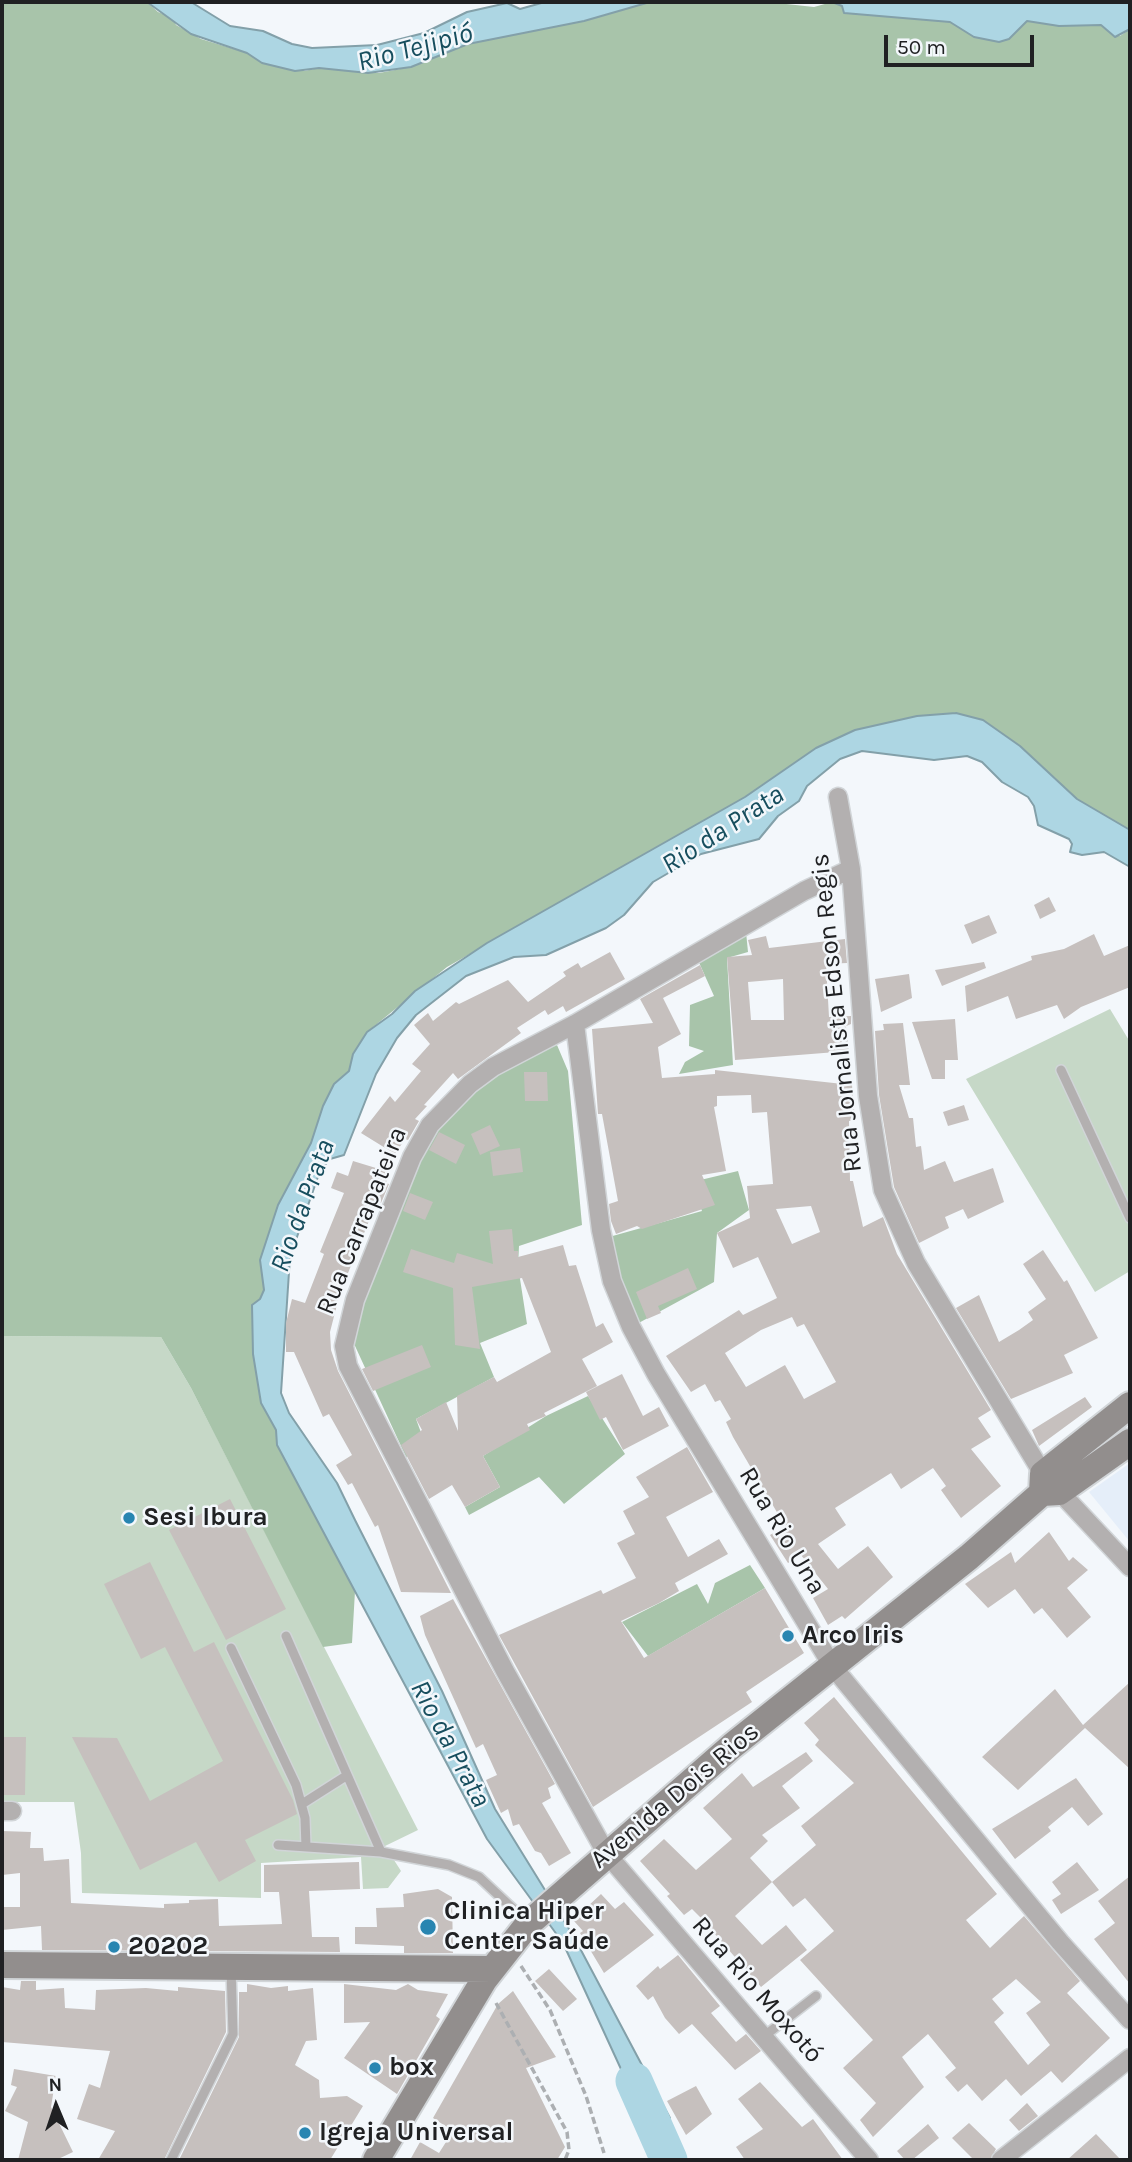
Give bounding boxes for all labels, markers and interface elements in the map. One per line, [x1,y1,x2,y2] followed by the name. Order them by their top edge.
[354,16,476,80] water label: Rio Tejipió
[887,21,1038,65] scale bar
[897,35,946,59] text: 50 m
[656,778,790,882] water label: Rio da Prata
[805,852,869,1174] street label: Rua Jornalista Edson Regis
[310,1123,414,1319] street label: Rua Carrapateira
[263,1135,343,1277] water label: Rio da Prata
[732,1462,832,1600] street label: Rua Rio Una
[143,1502,268,1534] place label: Sesi Ibura
[121,1510,137,1526] marker: Sesi Ibura
[802,1620,904,1652] place label: Arco Iris
[780,1628,796,1644] marker: Arco Iris
[403,1675,497,1813] water label: Rio da Prata
[584,1716,766,1876] street label: Avenida Dois Rios
[444,1896,609,1958] place label: Clinica Hiper Center Saúde
[685,1910,829,2070] street label: Rua Rio Moxotó
[418,1917,438,1937] marker: Clinica Hiper Center Saúde
[128,1931,208,1963] place label: 20202
[106,1939,122,1955] marker: 20202
[389,2052,434,2084] place label: box
[367,2060,383,2076] marker: box
[21,2071,91,2141] north arrow
[48,2074,62,2096] text: N
[319,2117,514,2149] place label: Igreja Universal
[297,2125,313,2141] marker: Igreja Universal

